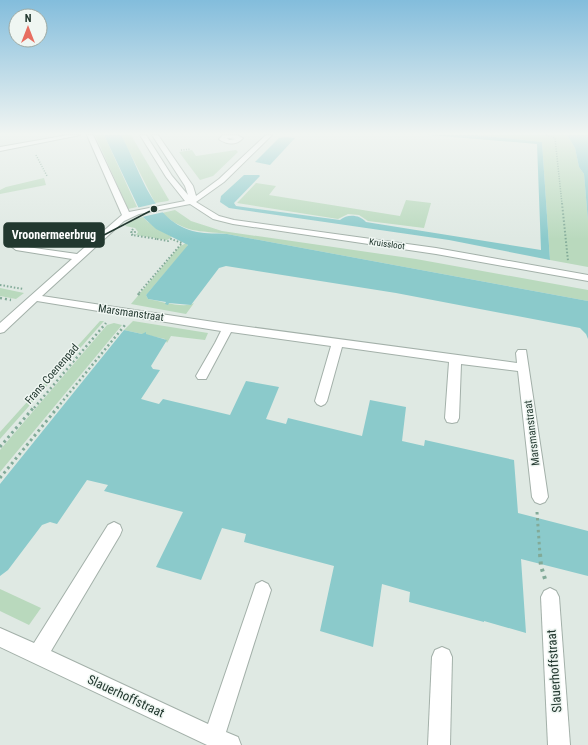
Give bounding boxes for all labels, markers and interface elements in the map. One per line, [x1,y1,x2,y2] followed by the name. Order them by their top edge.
[8,8,48,48] north arrow
[25,12,32,25] text: N
[4,223,104,247] callout: Vroonermeerbrug
[12,228,96,242] text: Vroonermeerbrug
[368,237,406,252] street label: Kruissloot
[97,302,165,324] street label: Marsmanstraat
[22,341,82,407] street label: Frans Coenenpad
[522,399,542,467] street label: Marsmanstraat
[544,629,564,713] street label: Slauerhoffstraat
[85,672,167,720] street label: Slauerhoffstraat

